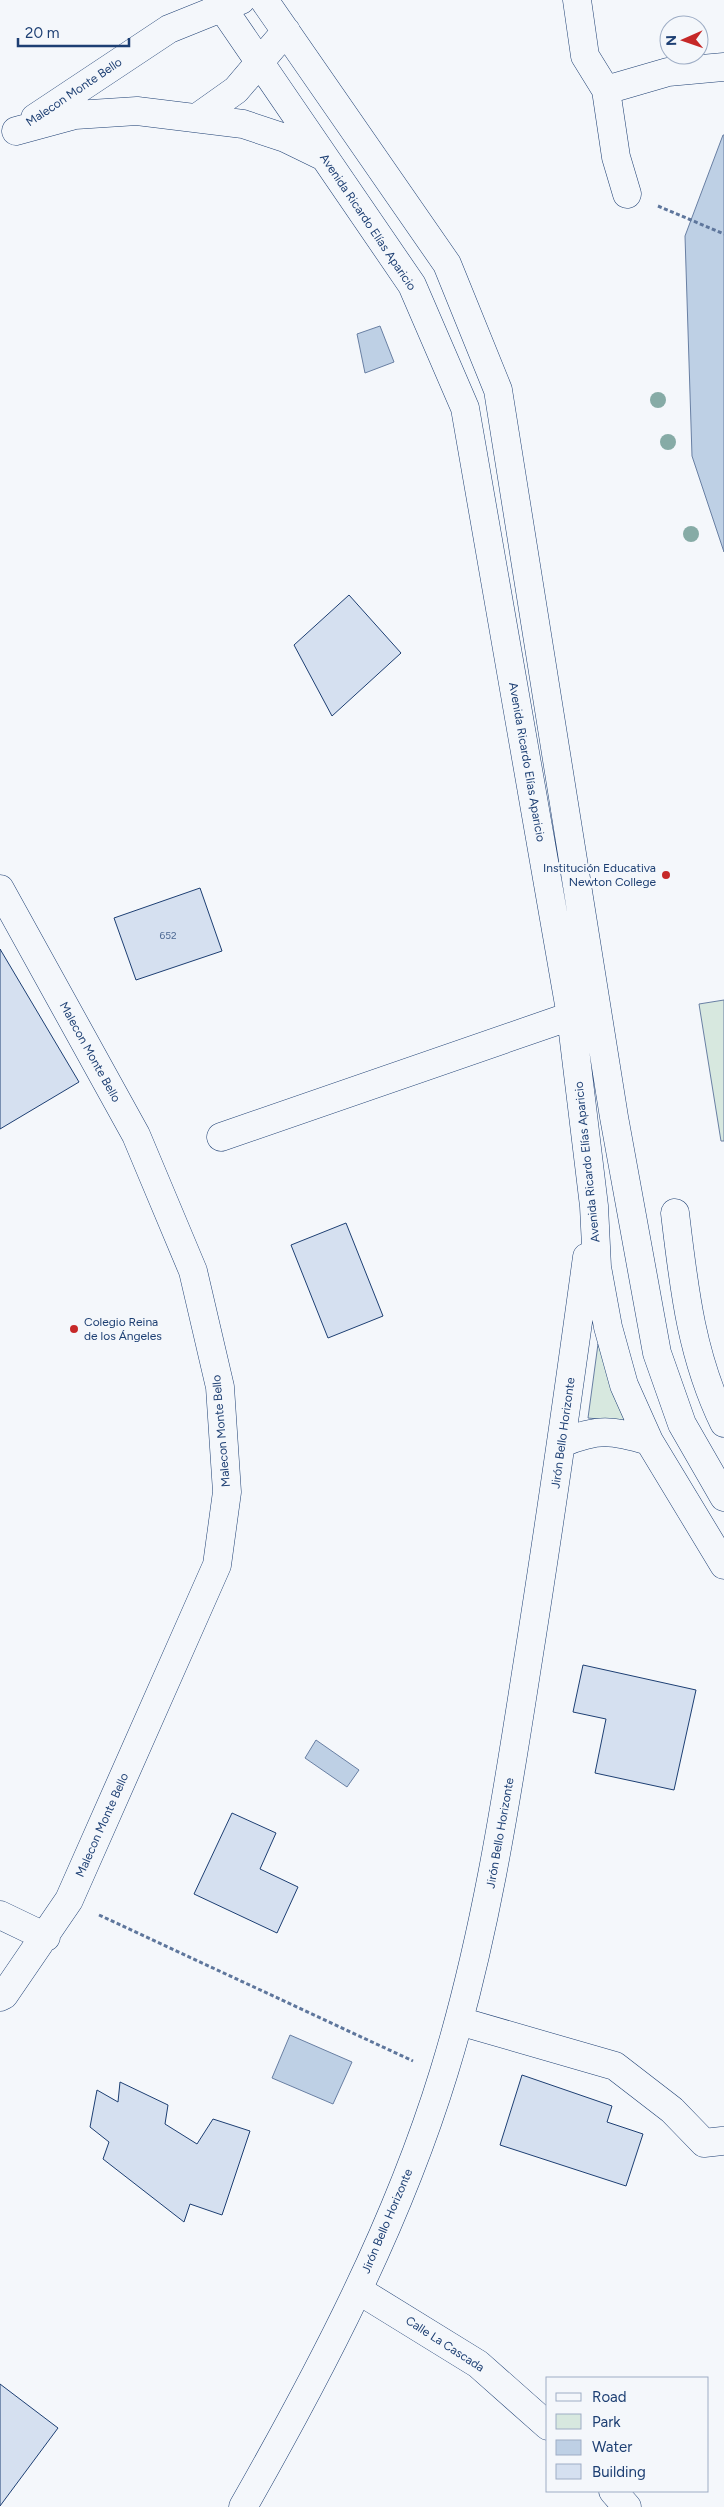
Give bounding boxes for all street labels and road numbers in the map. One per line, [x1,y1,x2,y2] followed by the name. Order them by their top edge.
[23,55,125,129] street label: Malecon Monte Bello
[317,151,419,293] street label: Avenida Ricardo Elías Aparicio
[506,681,548,843] street label: Avenida Ricardo Elías Aparicio
[57,999,123,1105] street label: Malecon Monte Bello
[572,1081,602,1243] street label: Avenida Ricardo Elías Aparicio
[209,1374,233,1488] street label: Malecon Monte Bello
[548,1376,578,1490] street label: Jirón Bello Horizonte
[73,1771,131,1879] street label: Malecon Monte Bello
[483,1776,517,1889] street label: Jirón Bello Horizonte
[359,2166,416,2275] street label: Jirón Bello Horizonte
[403,2313,487,2375] street label: Calle La Cascada

